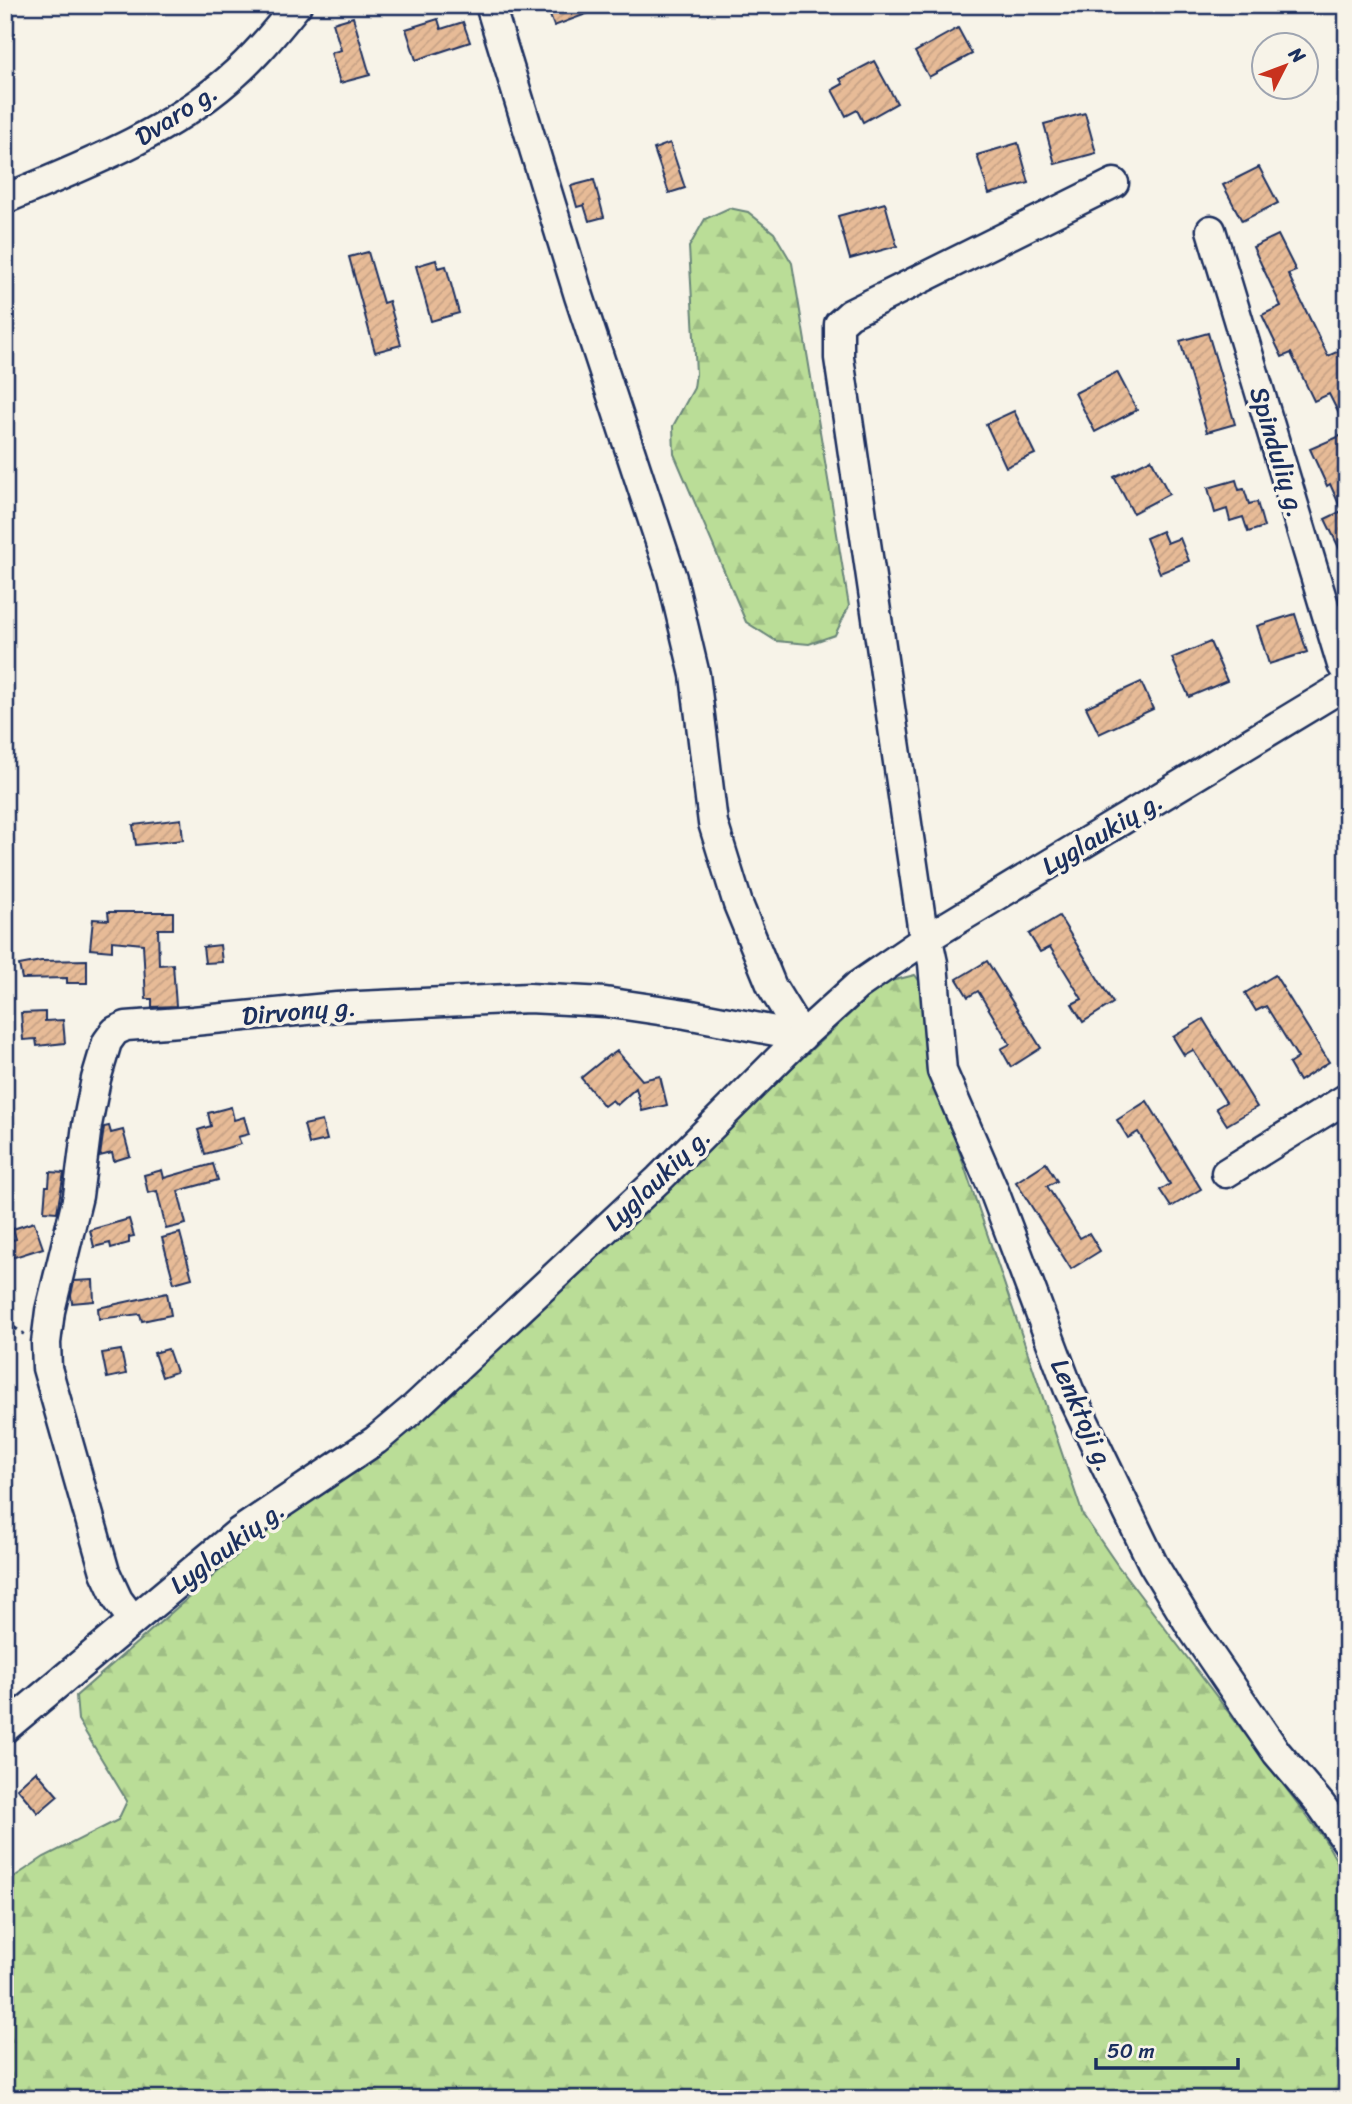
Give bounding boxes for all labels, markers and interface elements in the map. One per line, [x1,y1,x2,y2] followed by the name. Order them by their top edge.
[1250,32,1320,102] north arrow
[1280,38,1314,72] text: N
[125,70,227,158] street label: Dvaro g.
[1236,381,1320,523] street label: Spindulių g.
[1032,778,1172,888] street label: Lyglaukių g.
[240,983,358,1039] street label: Dirvonų g.
[592,1115,722,1243] street label: Lyglaukių g.
[1038,1351,1128,1479] street label: Lenktoji g.
[159,1488,295,1606] street label: Lyglaukių g.
[1096,2027,1238,2071] scale bar
[1107,2032,1155,2070] text: 50 m

